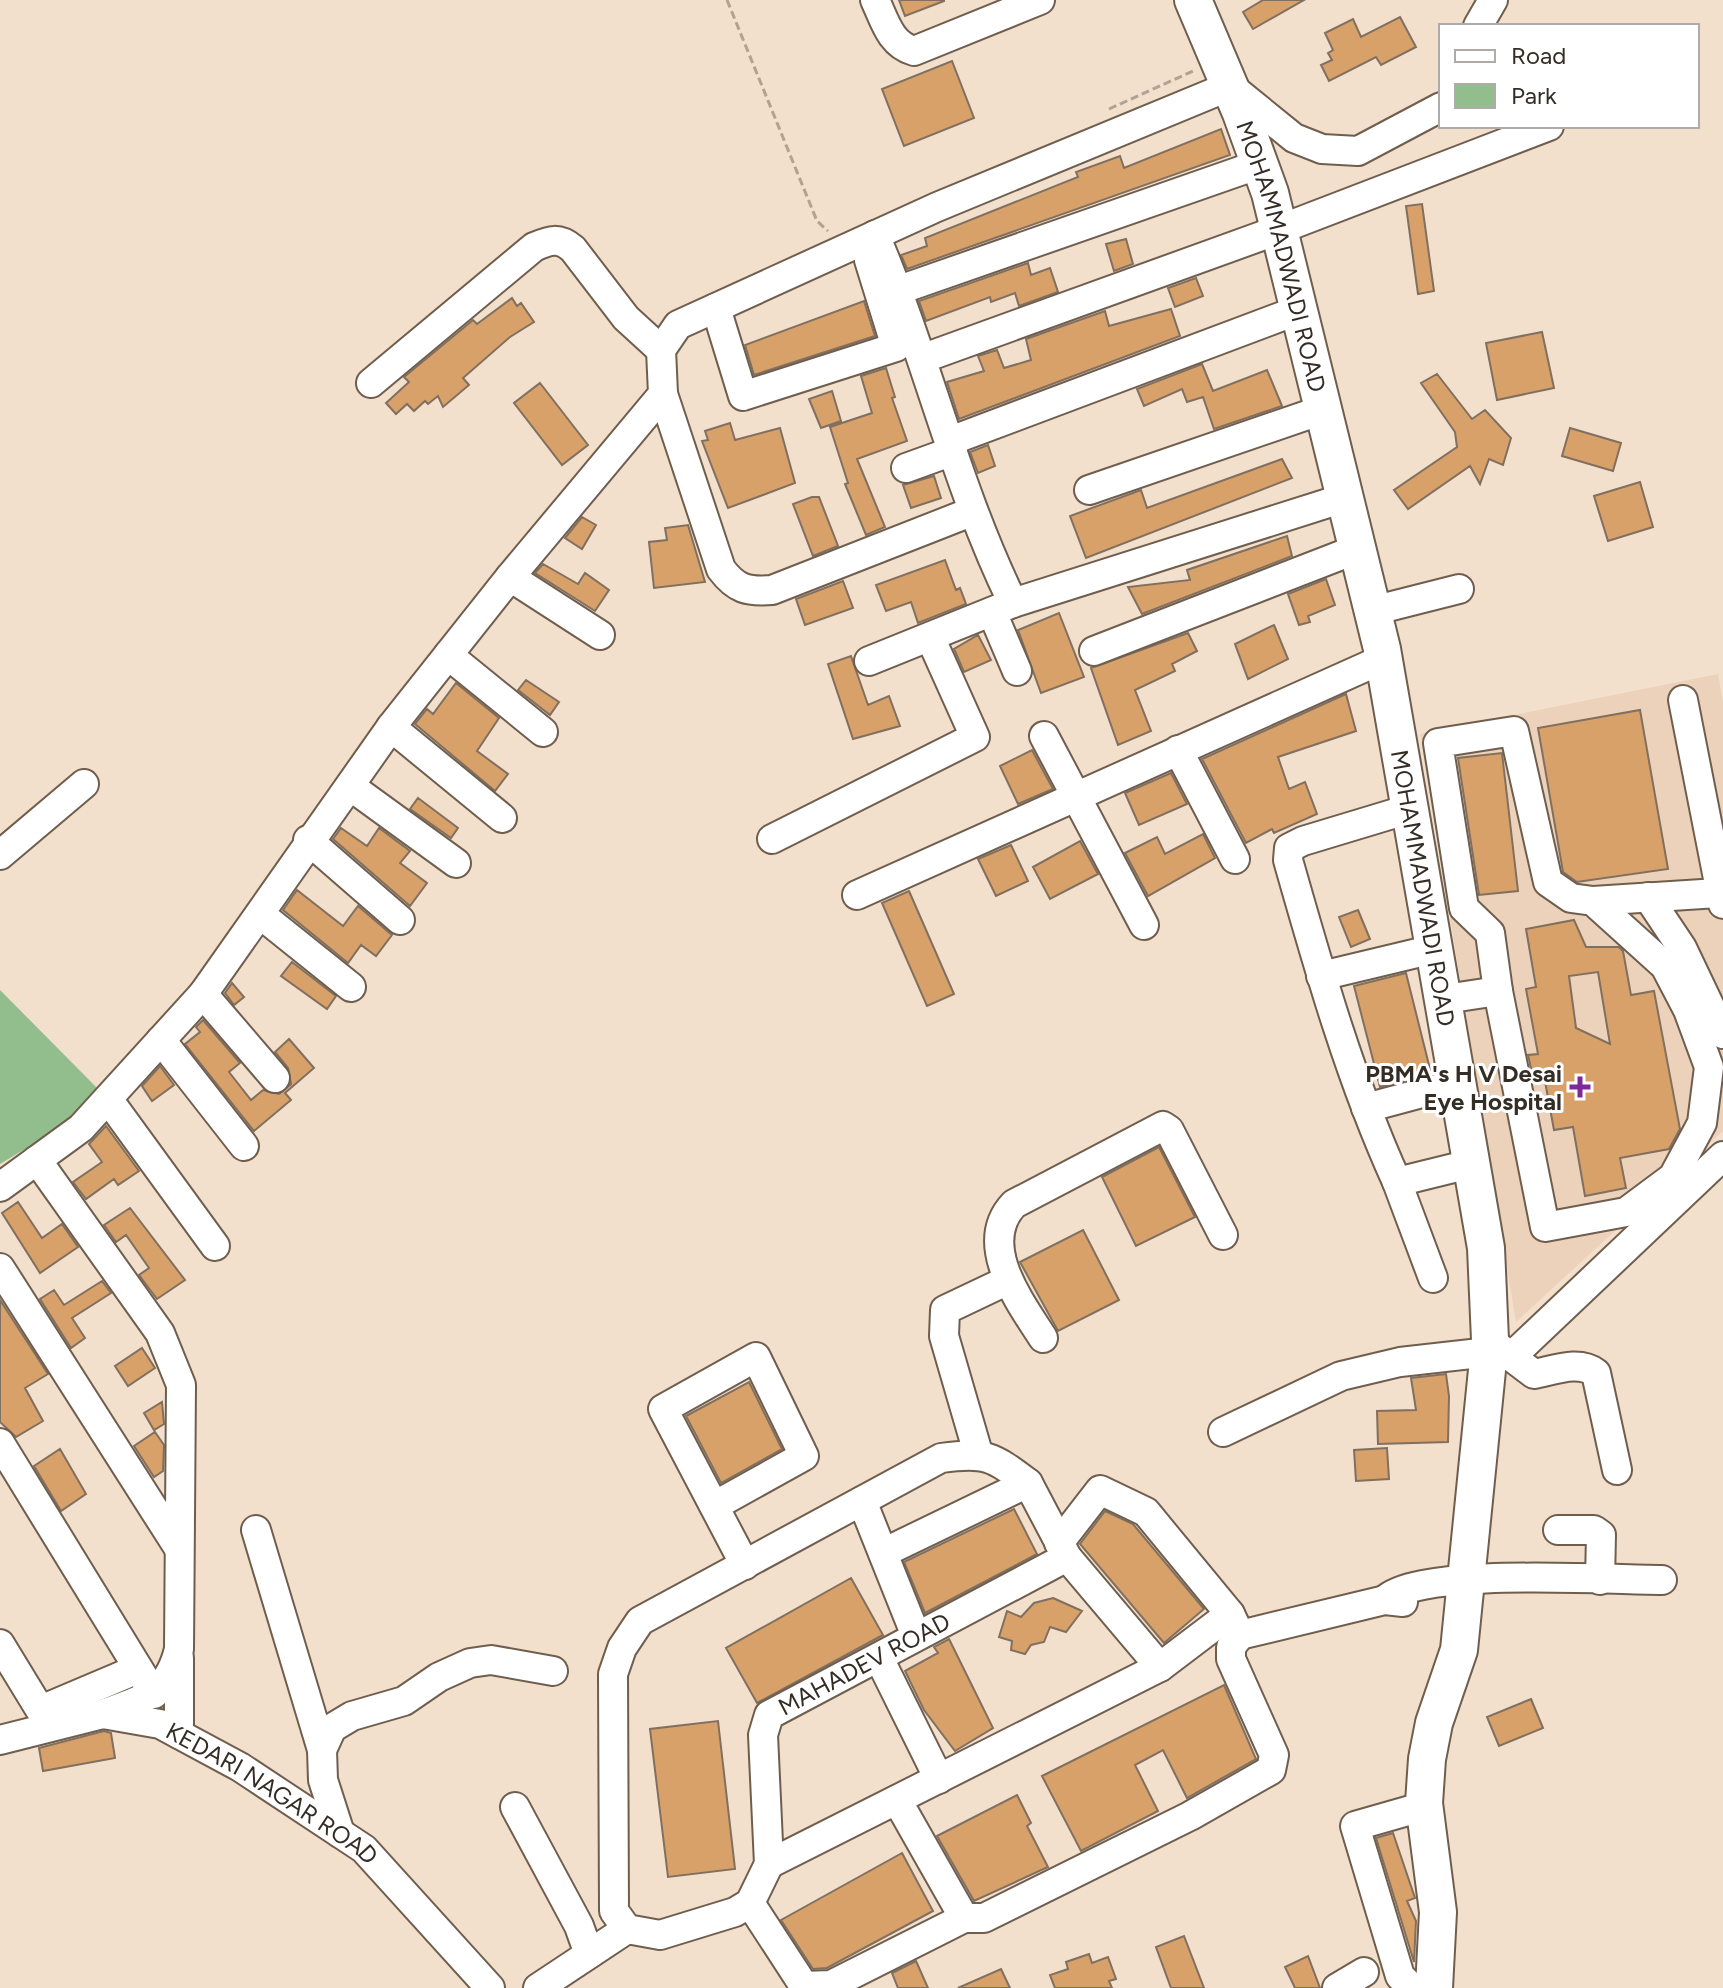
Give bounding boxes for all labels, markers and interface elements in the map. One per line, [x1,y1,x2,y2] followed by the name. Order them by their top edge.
[1439,24,1699,128] legend
[1511,41,1566,70] text: Road
[1511,81,1557,110] text: Park
[1230,117,1333,395] street label: MOHAMMADWADI ROAD
[1385,747,1462,1029] street label: MOHAMMADWADI ROAD
[1365,1059,1562,1116] place label: PBMA's H V Desai Eye Hospital
[1569,1076,1591,1098] marker: PBMA's H V Desai Eye Hospital
[773,1606,955,1722] street label: MAHADEV ROAD
[161,1716,385,1870] street label: KEDARI NAGAR ROAD

